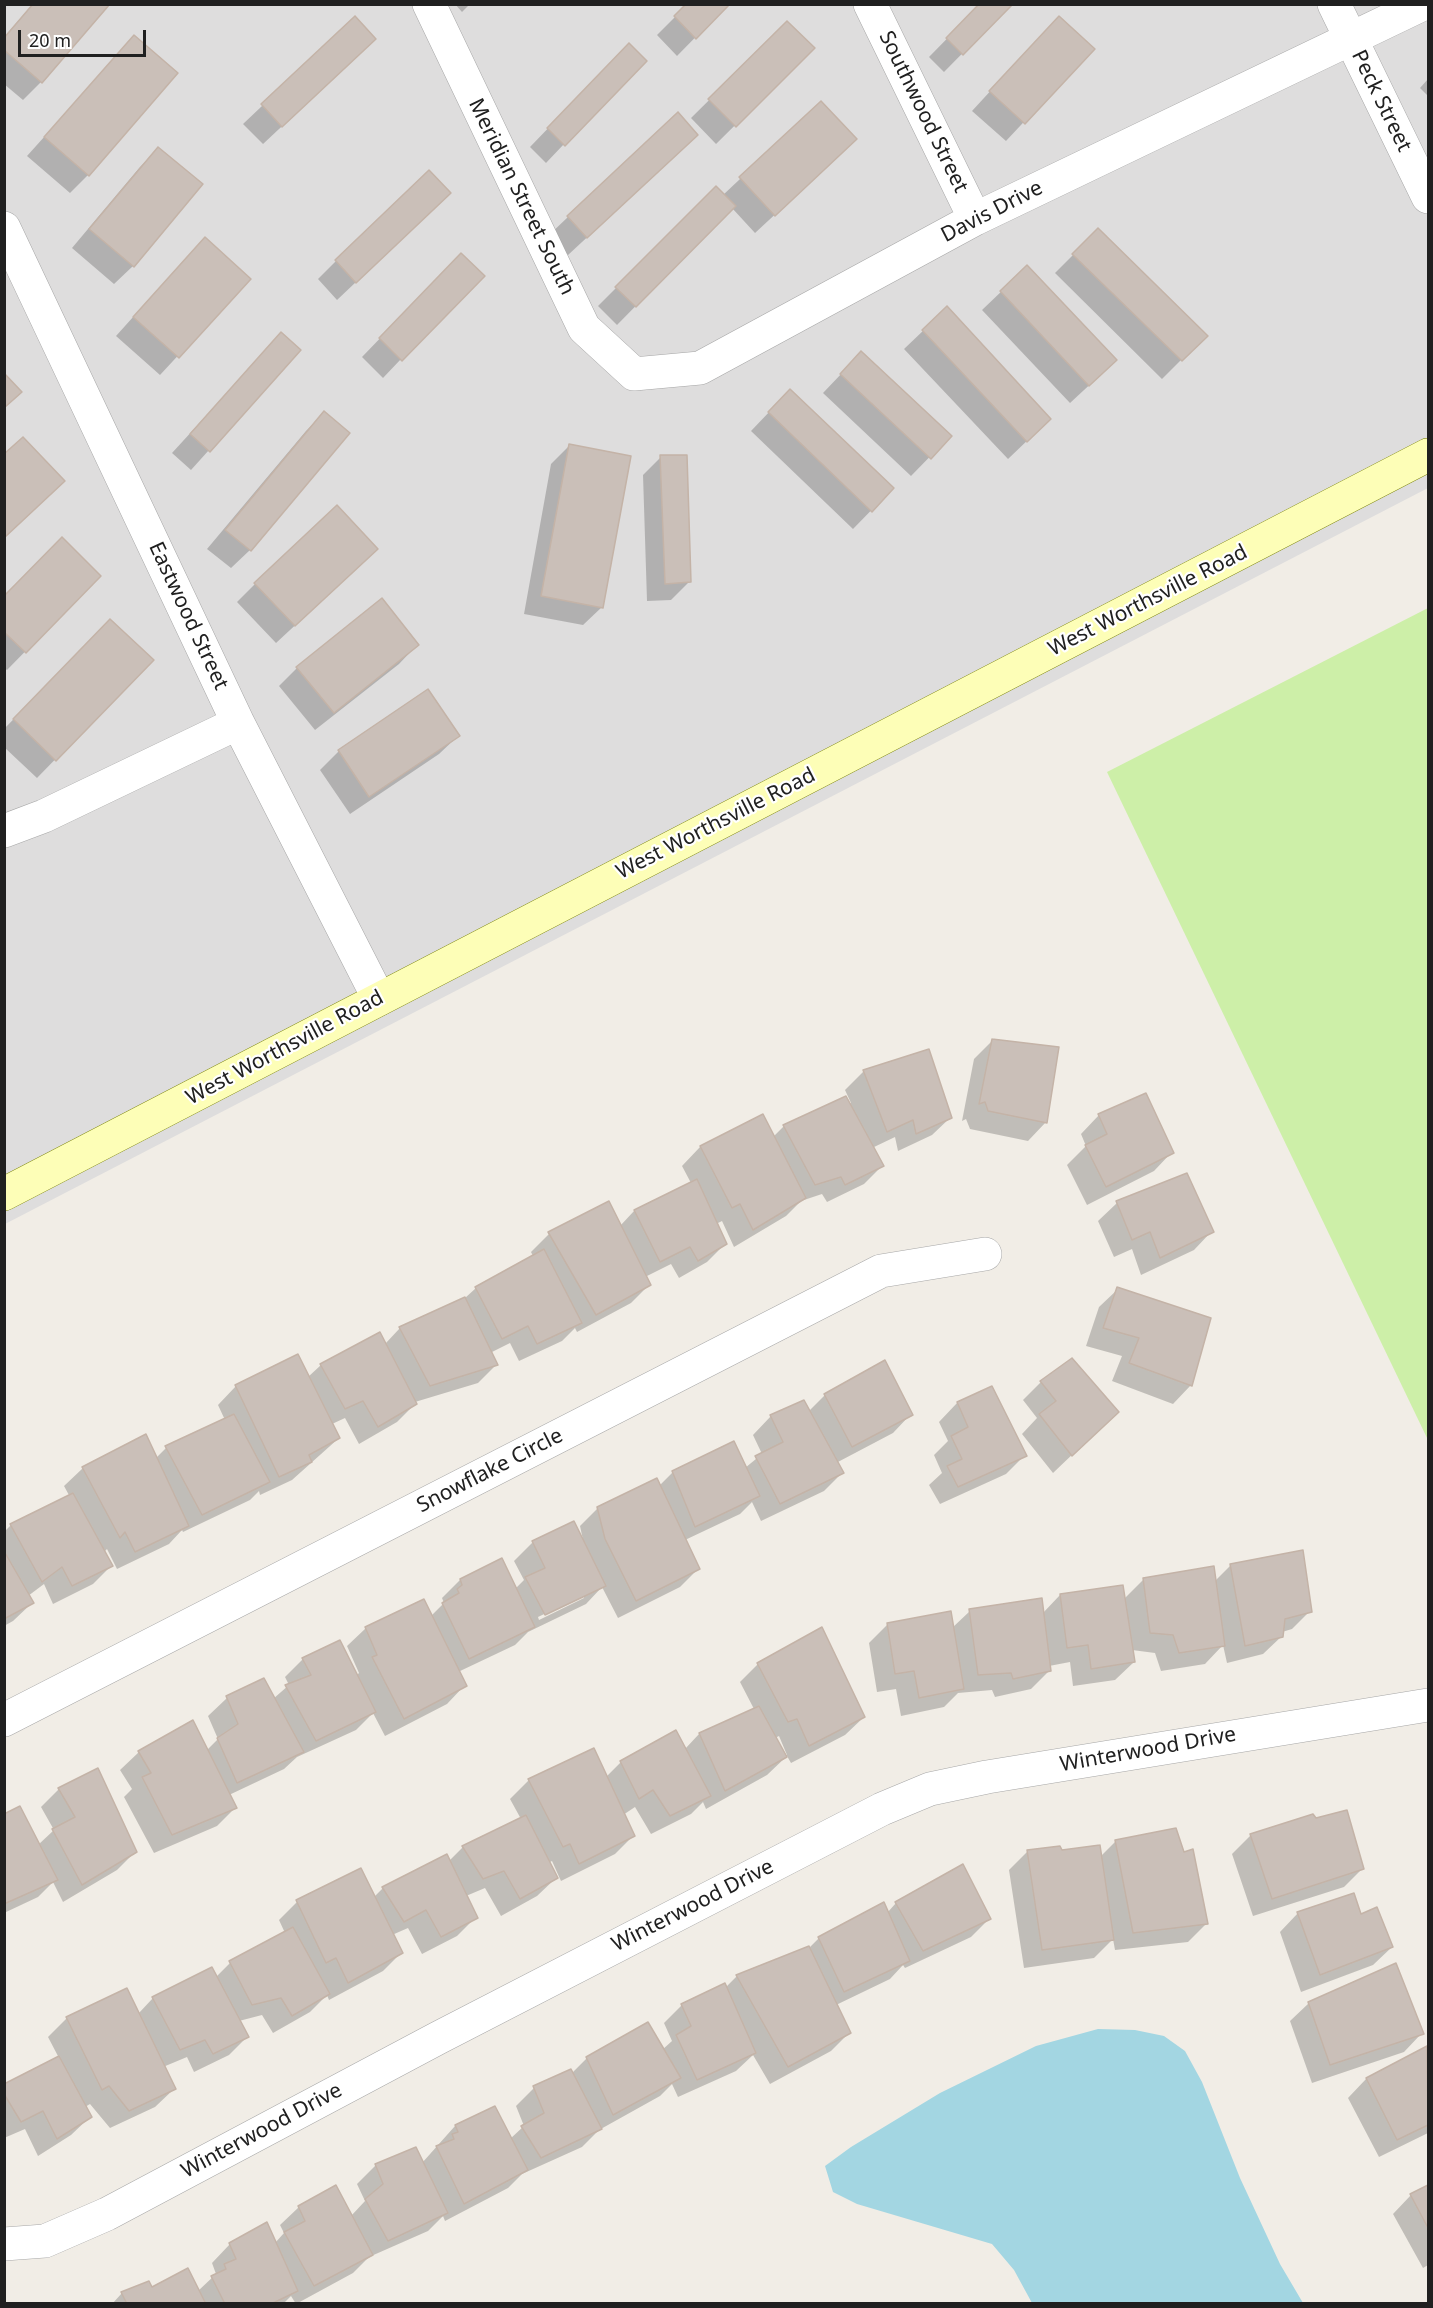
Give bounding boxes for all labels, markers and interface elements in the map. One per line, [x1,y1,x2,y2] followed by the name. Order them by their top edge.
[21,18,148,56] scale bar
[873,27,973,197] street label: Southwood Street
[29,28,71,52] text: 20 m
[1346,46,1416,156] street label: Peck Street
[462,95,580,299] street label: Meridian Street South
[937,176,1047,248] street label: Davis Drive
[143,538,233,694] street label: Eastwood Street
[1044,540,1252,662] street label: West Worthsville Road
[612,763,820,885] street label: West Worthsville Road
[182,985,388,1111] street label: West Worthsville Road
[413,1423,567,1519] street label: Snowflake Circle
[1058,1722,1238,1778] street label: Winterwood Drive
[608,1854,778,1958] street label: Winterwood Drive
[177,2078,347,2184] street label: Winterwood Drive

